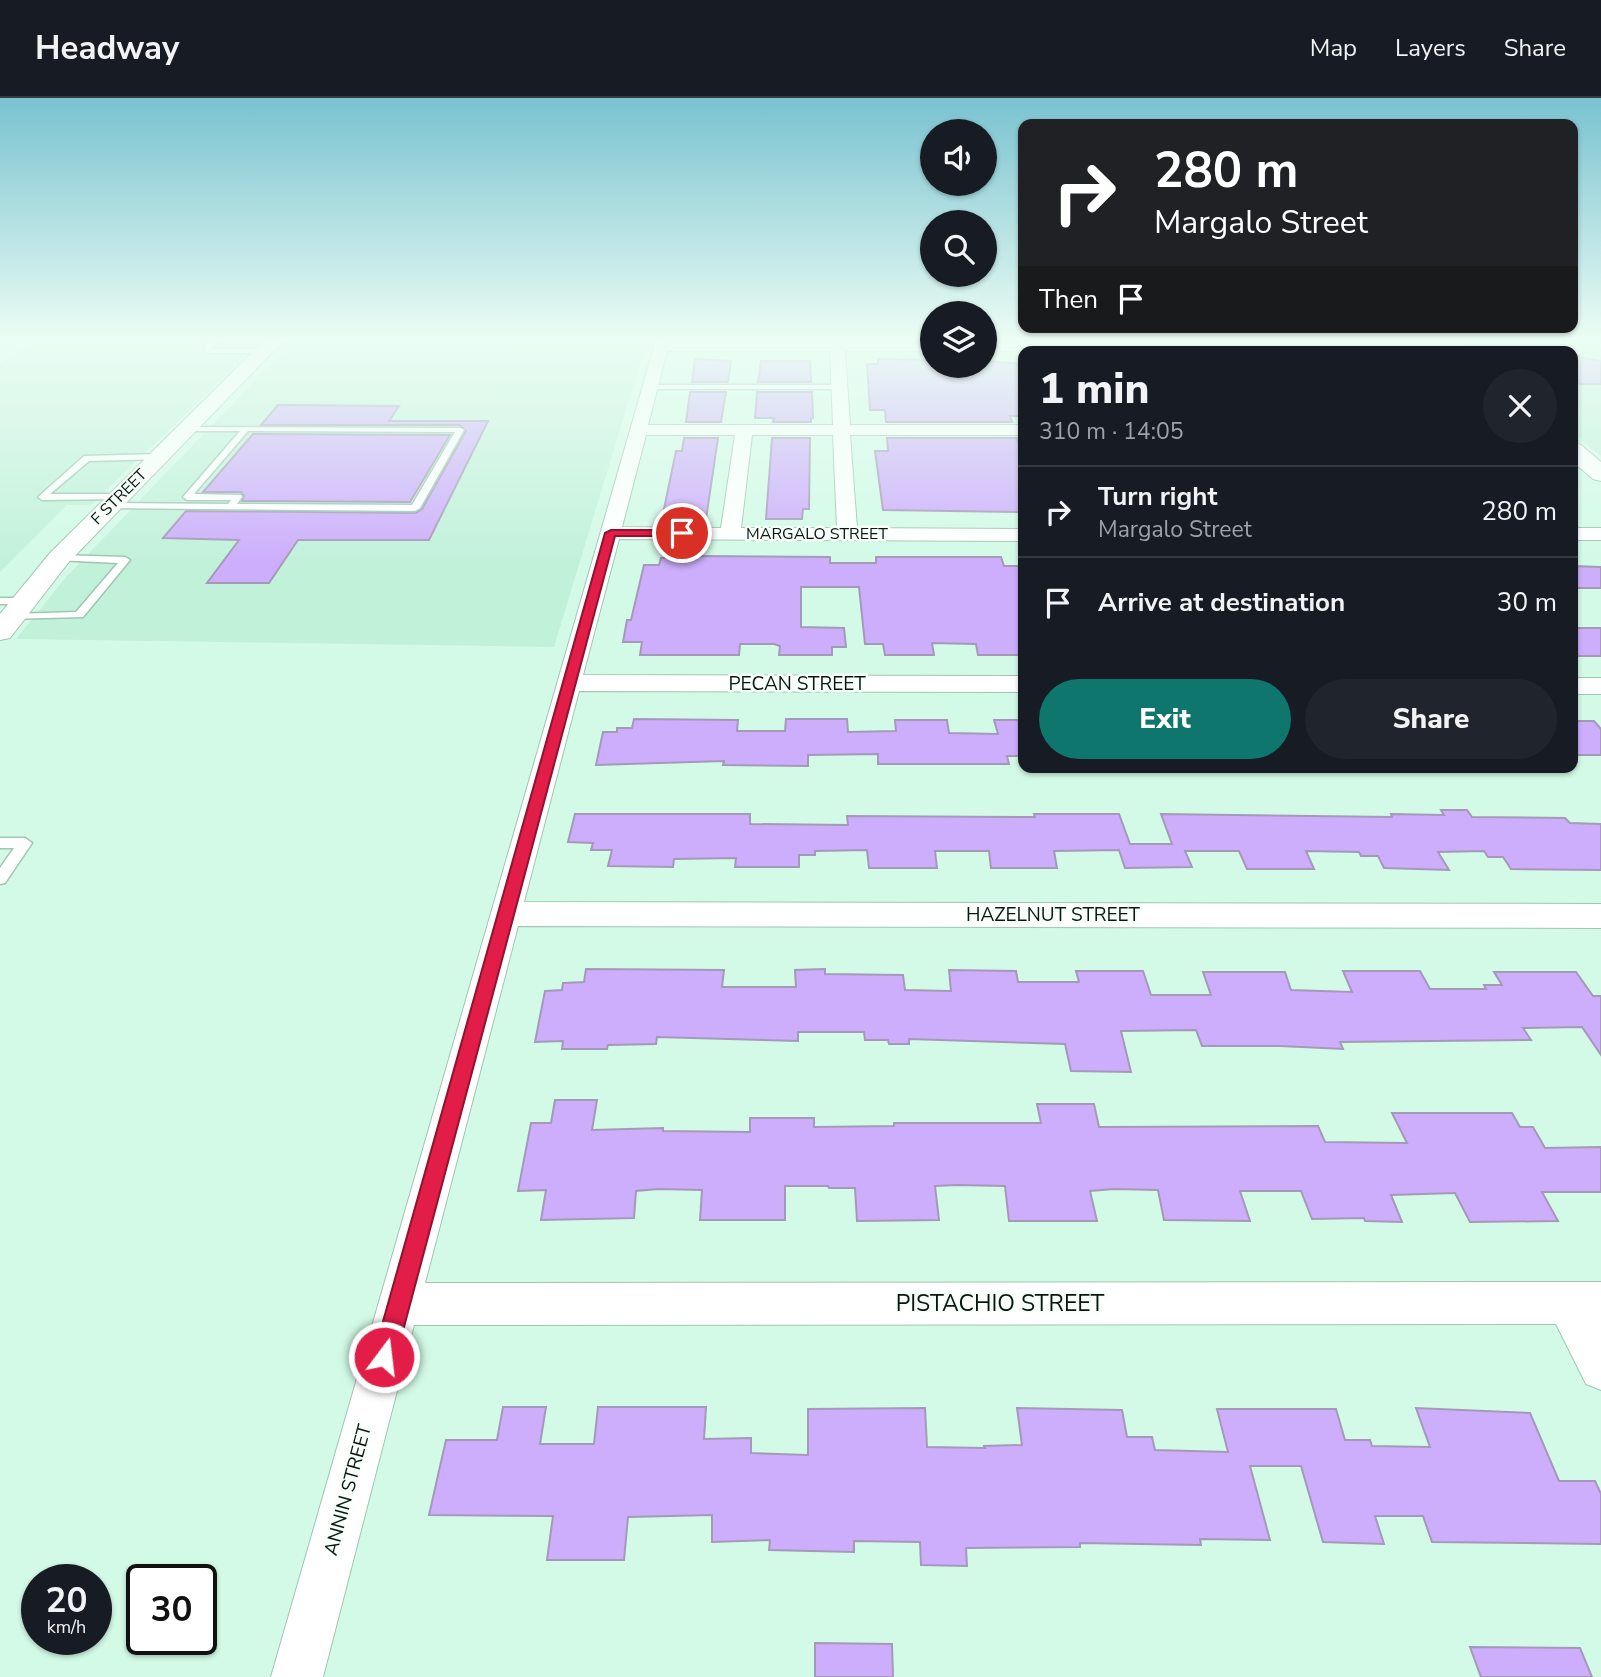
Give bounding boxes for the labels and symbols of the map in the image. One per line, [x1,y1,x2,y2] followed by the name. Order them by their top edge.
[86,464,152,530] street label: F STREET
[652,503,712,563] pin
[746,523,888,545] street label: MARGALO STREET
[728,671,866,697] street label: PECAN STREET
[966,902,1140,928] street label: HAZELNUT STREET
[896,1288,1104,1319] street label: PISTACHIO STREET
[347,1320,421,1394] position arrow
[318,1421,378,1558] street label: ANNIN STREET
[126,1564,217,1655] speed limit sign: 30

